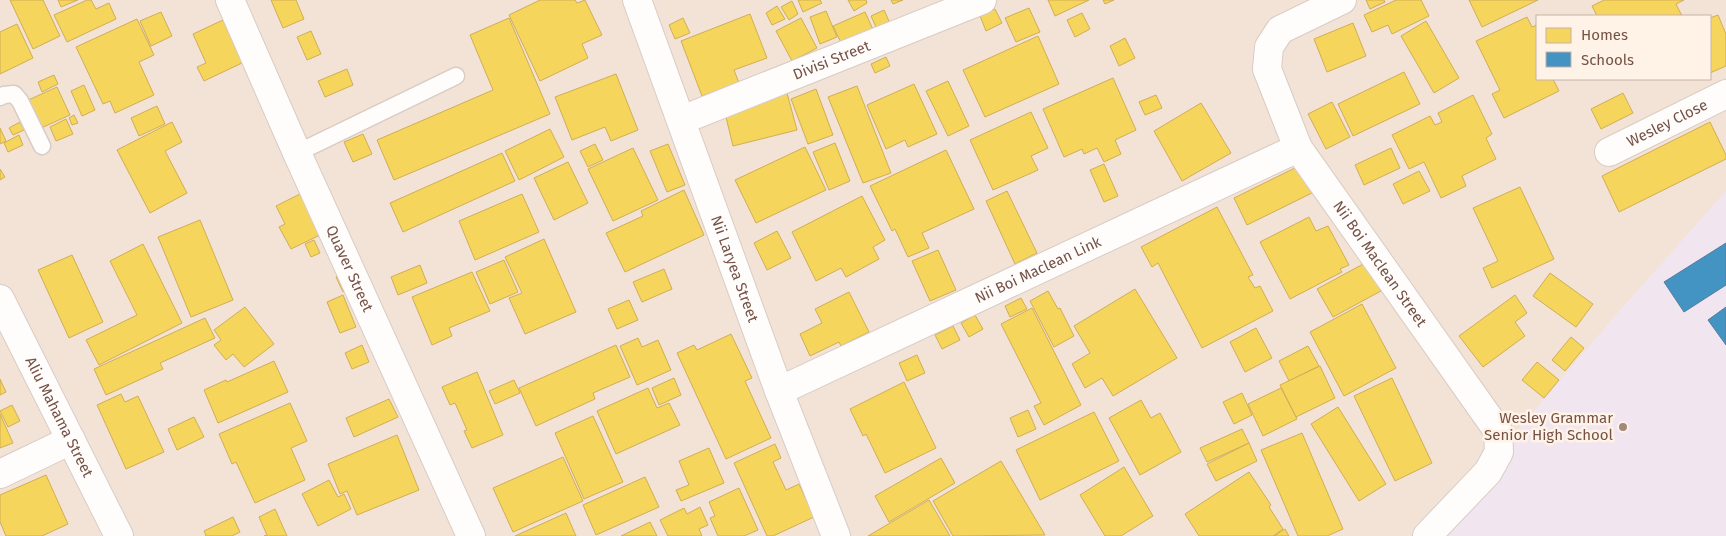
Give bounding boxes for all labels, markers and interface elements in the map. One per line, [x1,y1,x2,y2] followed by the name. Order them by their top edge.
[1536,15,1711,80] legend
[1581,26,1628,44] text: Homes
[790,36,873,84] street label: Divisi Street
[1581,51,1634,69] text: Schools
[1624,96,1711,151] street label: Wesley Close
[1329,198,1431,331] street label: Nii Boi Maclean Street
[707,213,762,325] street label: Nii Laryea Street
[322,223,377,315] street label: Quaver Street
[972,232,1104,307] street label: Nii Boi Maclean Link
[21,354,97,481] street label: Aliu Mahama Street
[1484,409,1614,444] place label: Wesley Grammar Senior High School
[1617,421,1629,433] marker: Wesley Grammar Senior High School

